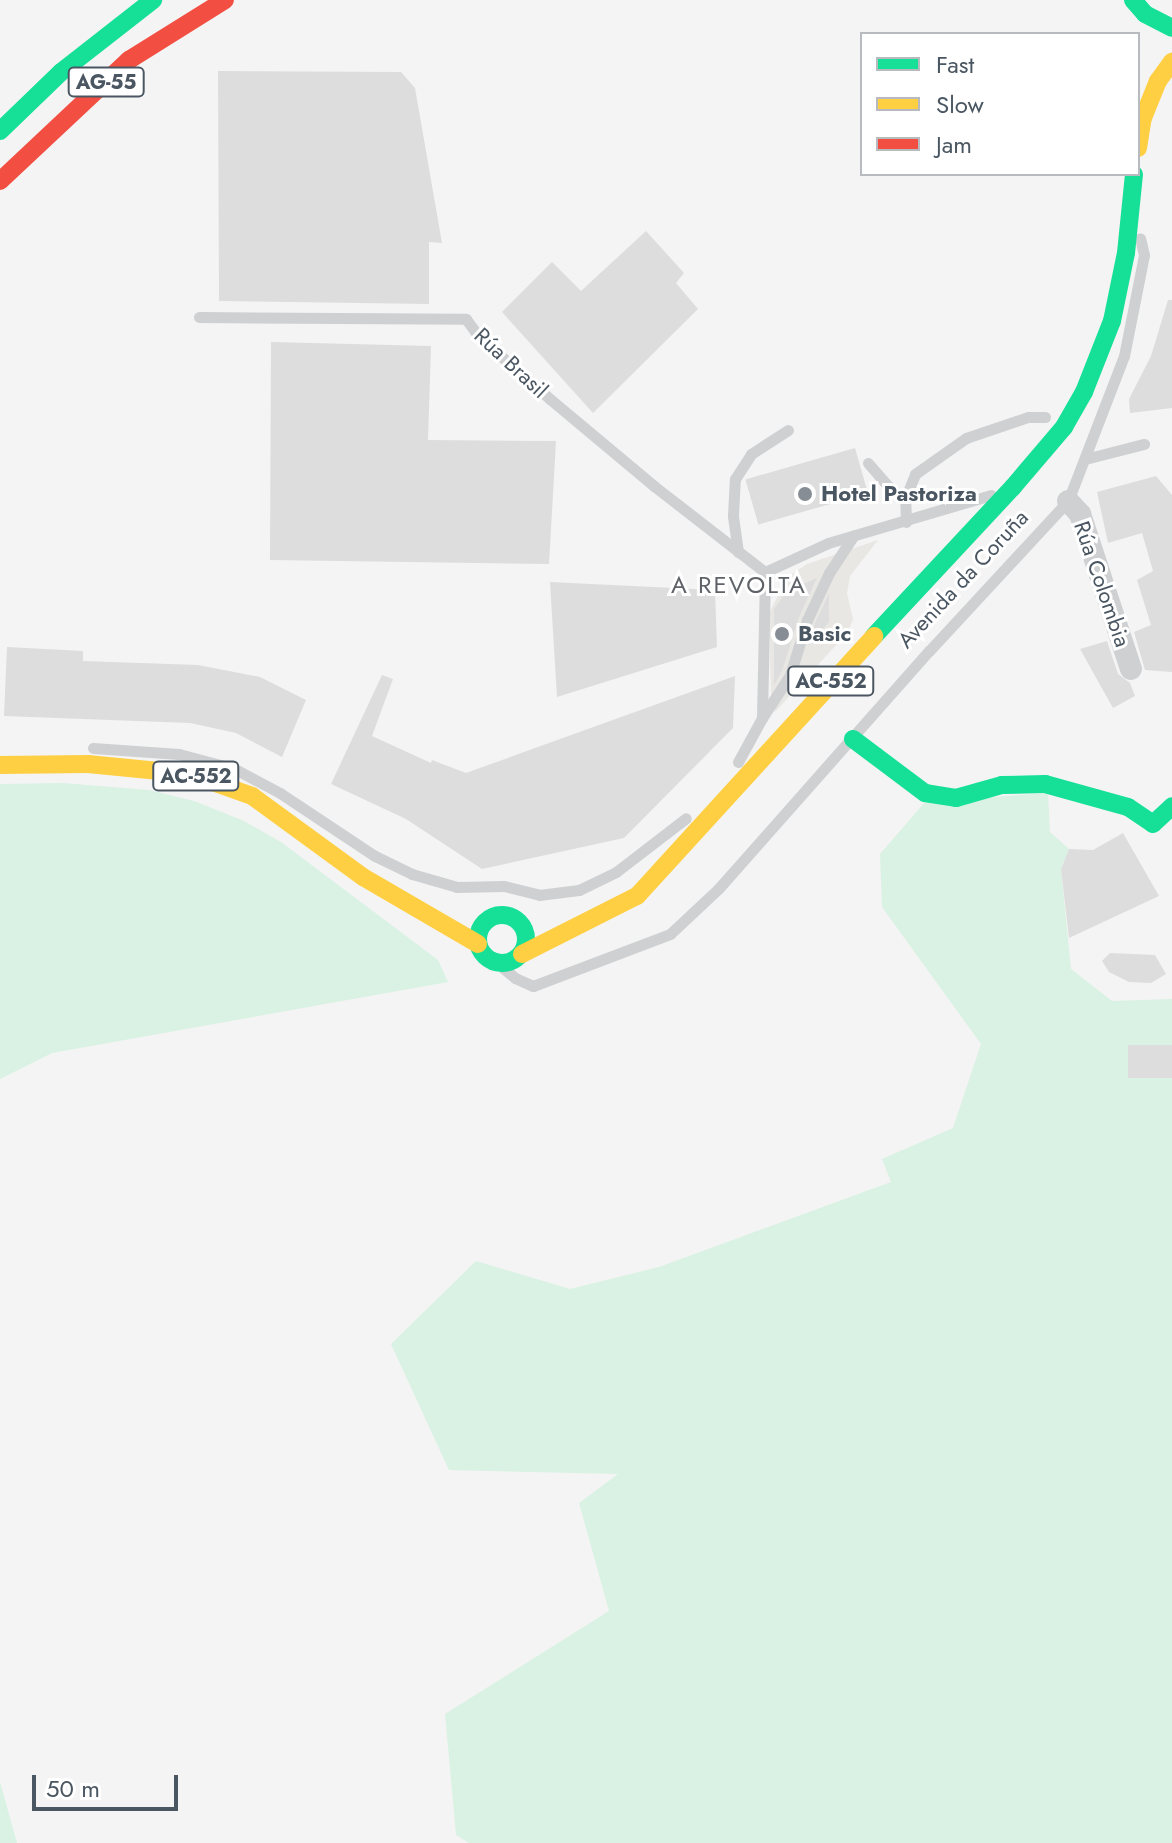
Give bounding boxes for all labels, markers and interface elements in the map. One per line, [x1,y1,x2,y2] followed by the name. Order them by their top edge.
[860,32,1140,176] legend
[936,47,974,82] text: Fast
[66,66,146,98] road number: AG-55
[936,87,984,122] text: Slow
[936,127,972,162] text: Jam
[469,322,553,404] street label: Rúa Brasil
[821,481,977,507] place label: Hotel Pastoriza
[796,485,814,503] marker: Hotel Pastoriza
[892,504,1034,654] street label: Avenida da Coruña
[1068,518,1136,650] street label: Rúa Colombia
[671,571,807,599] district label: A REVOLTA
[798,621,851,647] place label: Basic
[773,625,791,643] marker: Basic
[787,665,875,697] road number: AC-552
[152,760,240,792] road number: AC-552
[36,1759,182,1809] scale bar
[46,1771,100,1806] text: 50 m

